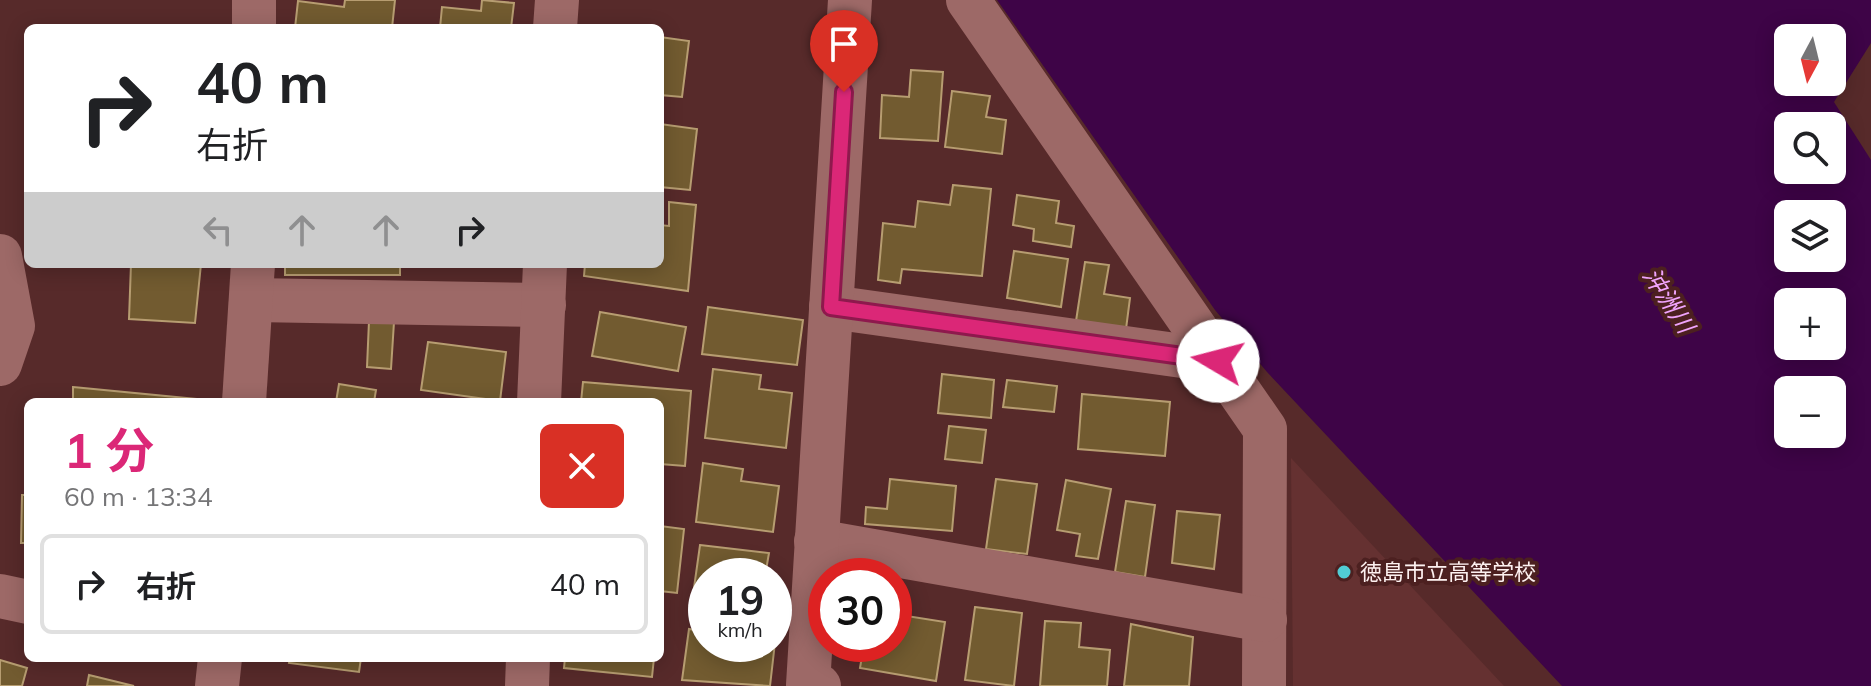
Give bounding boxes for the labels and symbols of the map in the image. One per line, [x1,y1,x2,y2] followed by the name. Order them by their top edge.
[810,10,878,92] pin
[1774,24,1846,96] north arrow
[1637,262,1703,341] water label: 沖洲川
[1176,319,1260,403] position arrow
[808,558,912,662] speed limit sign: 30
[1360,558,1536,586] place label: 徳島市立高等学校
[1335,563,1353,581] marker: 徳島市立高等学校

